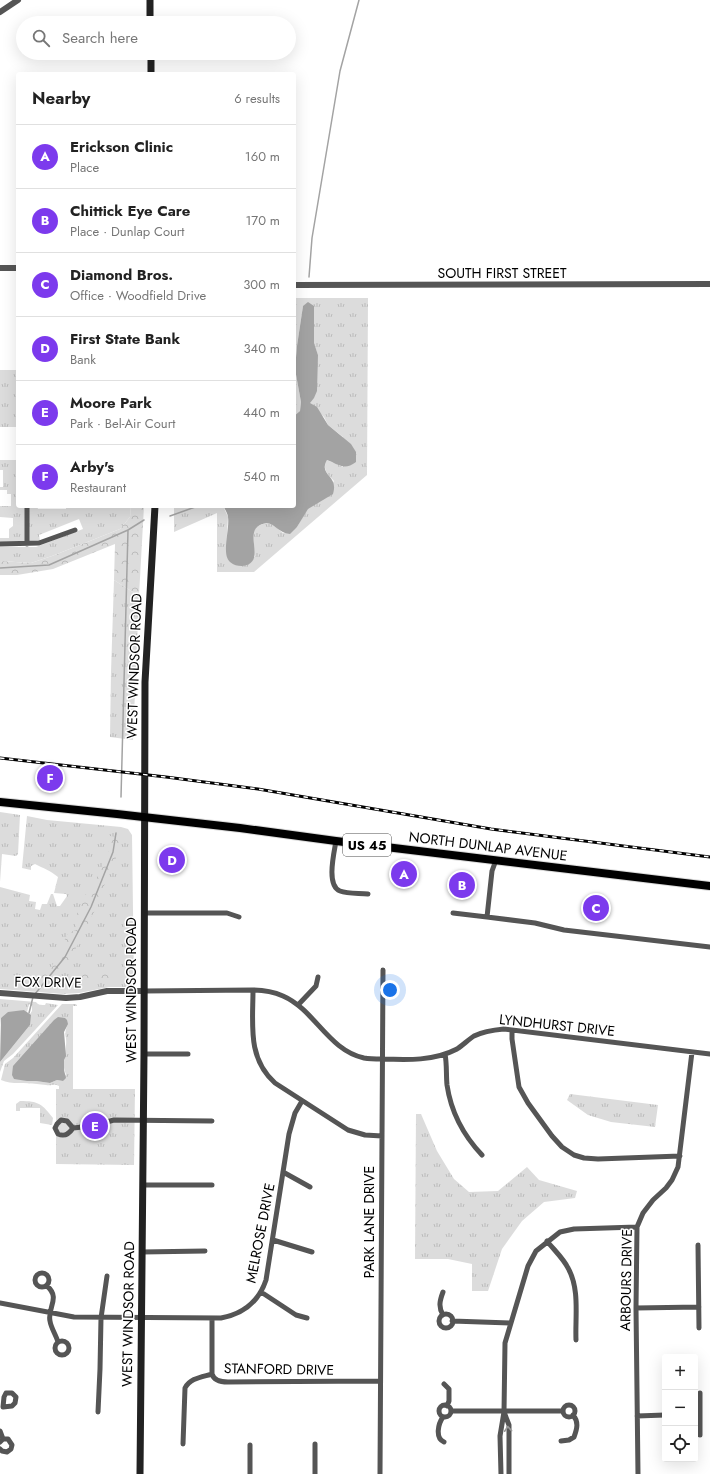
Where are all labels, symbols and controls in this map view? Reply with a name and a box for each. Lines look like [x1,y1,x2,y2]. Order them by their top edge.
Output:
search box [16,16,296,60]
icon: search [30,27,52,49]
text: Search here [62,27,138,49]
text: Nearby [32,86,90,110]
text: 6 results [234,89,280,108]
text: Erickson Clinic [70,136,173,158]
text: A [40,147,50,166]
text: 160 m [245,147,280,166]
text: Place [70,158,99,177]
text: Chittick Eye Care [70,200,190,222]
text: B [41,211,49,230]
text: 170 m [245,211,280,230]
text: Place · Dunlap Court [70,222,184,241]
street label: SOUTH FIRST STREET [438,263,567,283]
text: Diamond Bros. [70,264,173,286]
text: C [40,275,50,294]
text: 300 m [243,275,280,294]
text: Office · Woodfield Drive [70,286,206,305]
text: First State Bank [70,328,180,350]
text: D [40,339,50,358]
text: 340 m [243,339,280,358]
text: Bank [70,350,96,369]
text: Moore Park [70,392,152,414]
text: E [41,403,49,422]
text: 440 m [243,403,280,422]
text: Park · Bel-Air Court [70,414,175,433]
text: Arby's [70,456,114,478]
text: F [41,467,49,486]
text: 540 m [243,467,280,486]
text: Restaurant [70,478,126,497]
street label: WEST WINDSOR ROAD [121,593,147,739]
pin: F [37,763,63,793]
street label: NORTH DUNLAP AVENUE [408,826,568,866]
road number: US 45 [343,834,391,856]
pin: D [159,845,185,875]
pin: A [391,859,417,889]
pin: B [449,870,475,900]
pin: C [583,893,609,923]
street label: WEST WINDSOR ROAD [121,917,141,1063]
street label: FOX DRIVE [14,971,82,993]
your location [380,980,400,1000]
street label: LYNDHURST DRIVE [498,1009,616,1041]
pin: E [82,1111,108,1141]
street label: PARK LANE DRIVE [359,1166,379,1278]
street label: MELROSE DRIVE [240,1181,280,1285]
street label: ARBOURS DRIVE [615,1229,637,1331]
street label: WEST WINDSOR ROAD [117,1241,139,1387]
map controls [662,1354,698,1462]
button: + [662,1354,698,1390]
street label: STANFORD DRIVE [224,1358,334,1380]
button: − [662,1390,698,1426]
one-way arrow [504,1426,513,1432]
button: locate [662,1426,698,1462]

